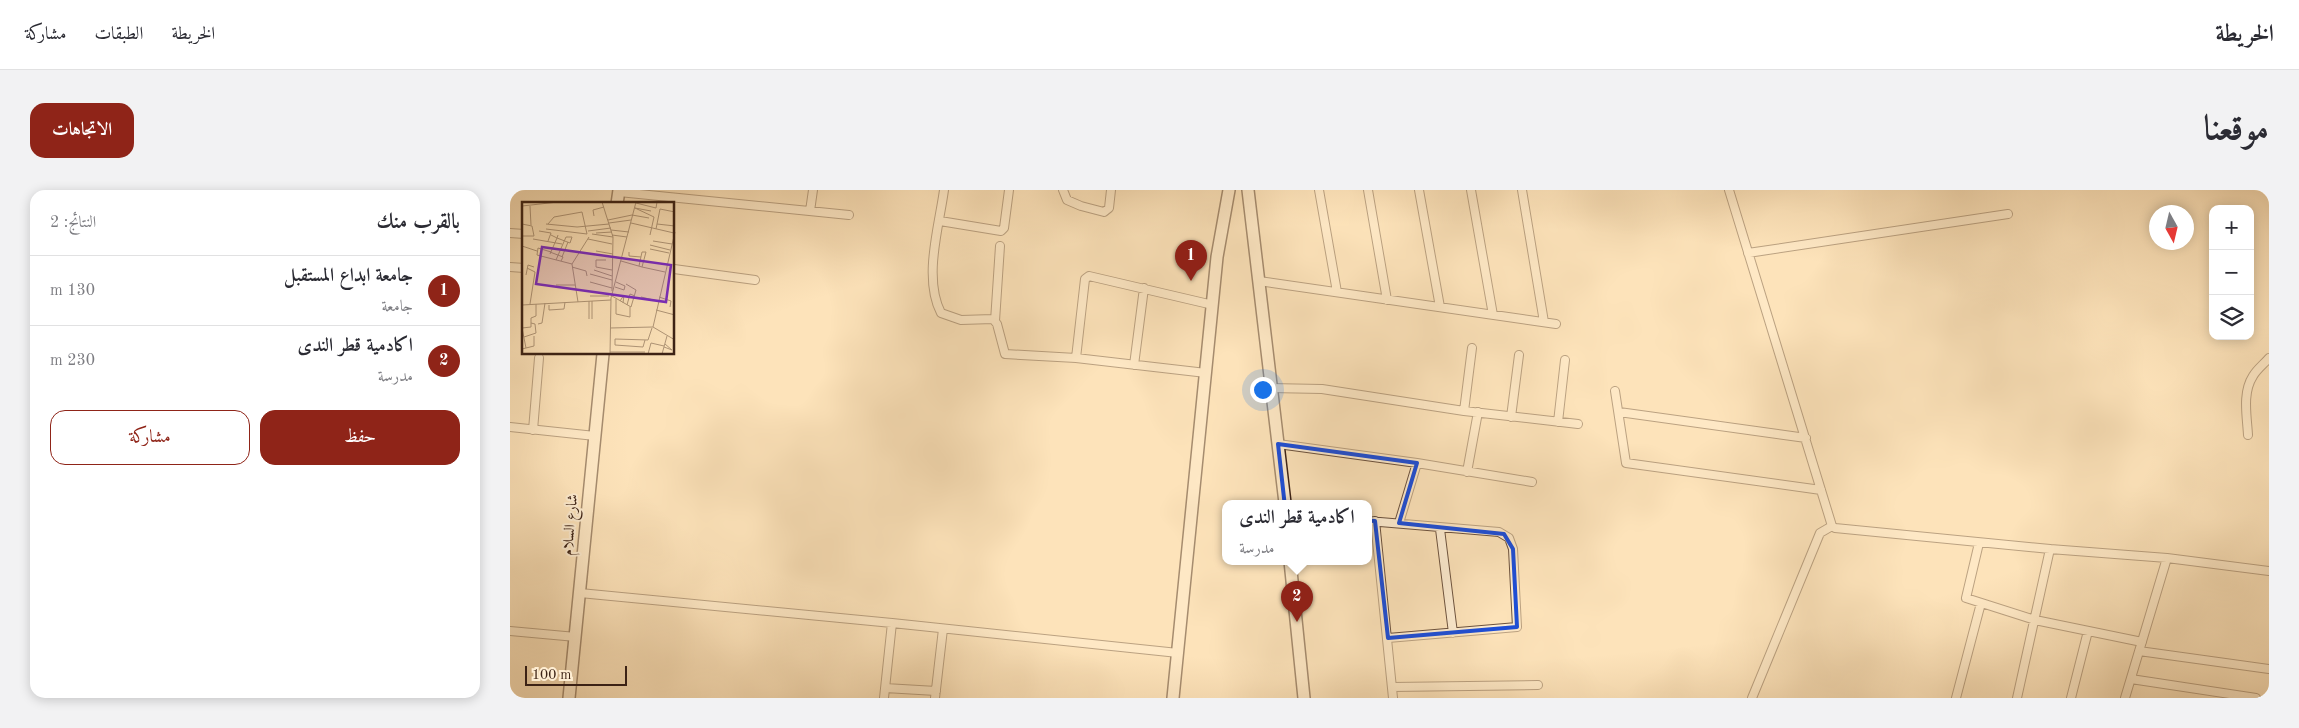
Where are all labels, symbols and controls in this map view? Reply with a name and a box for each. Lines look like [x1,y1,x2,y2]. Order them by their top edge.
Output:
text: الخريطة [2216,23,2274,47]
text: مشاركة [25,25,66,43]
text: الطبقات [94,25,143,43]
text: الخريطة [171,25,215,43]
button: الاتجاهات [30,103,134,158]
text: موقعنا [2204,112,2269,147]
inset map [522,202,675,355]
north arrow [2149,205,2194,250]
map controls [2209,205,2254,340]
button: + [2209,205,2254,250]
text: بالقرب منك [377,212,460,233]
text: النتائج: 2 [50,215,96,231]
pin: 1 [1175,240,1207,281]
button: − [2209,250,2254,295]
text: جامعة ابداع المستقبل [284,267,413,286]
text: 130 m [50,283,95,299]
text: 1 [439,283,449,299]
button: layers [2209,295,2254,340]
text: جامعة [381,299,413,315]
text: اكادمية قطر الندى [298,337,413,356]
text: 230 m [50,353,95,369]
text: 2 [439,353,449,369]
text: مدرسة [378,369,413,385]
your location [1250,377,1276,403]
button: مشاركة [50,410,250,465]
button: حفظ [260,410,460,465]
street label: شارع السلام [561,494,585,557]
popup [1222,500,1372,565]
text: اكادمية قطر الندى [1239,509,1355,528]
text: مدرسة [1239,541,1275,557]
pin: 2 [1281,581,1313,622]
scale bar [525,663,628,686]
text: 100 m [532,668,571,682]

